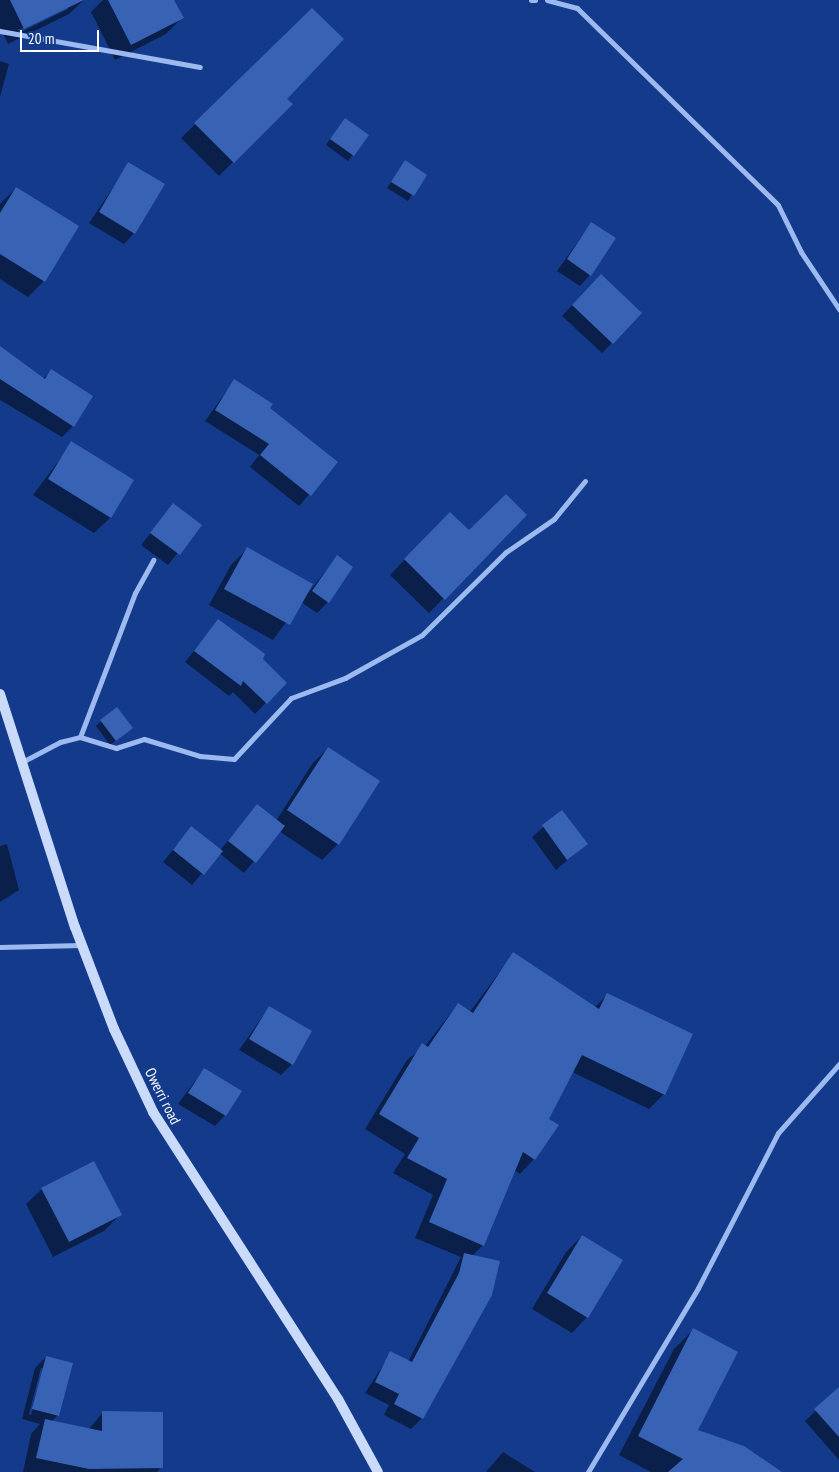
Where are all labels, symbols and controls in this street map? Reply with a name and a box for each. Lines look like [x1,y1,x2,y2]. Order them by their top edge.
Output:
scale bar [22,20,101,52]
text: 20 m [28,29,54,48]
street label: Owerri road [141,1065,185,1127]

